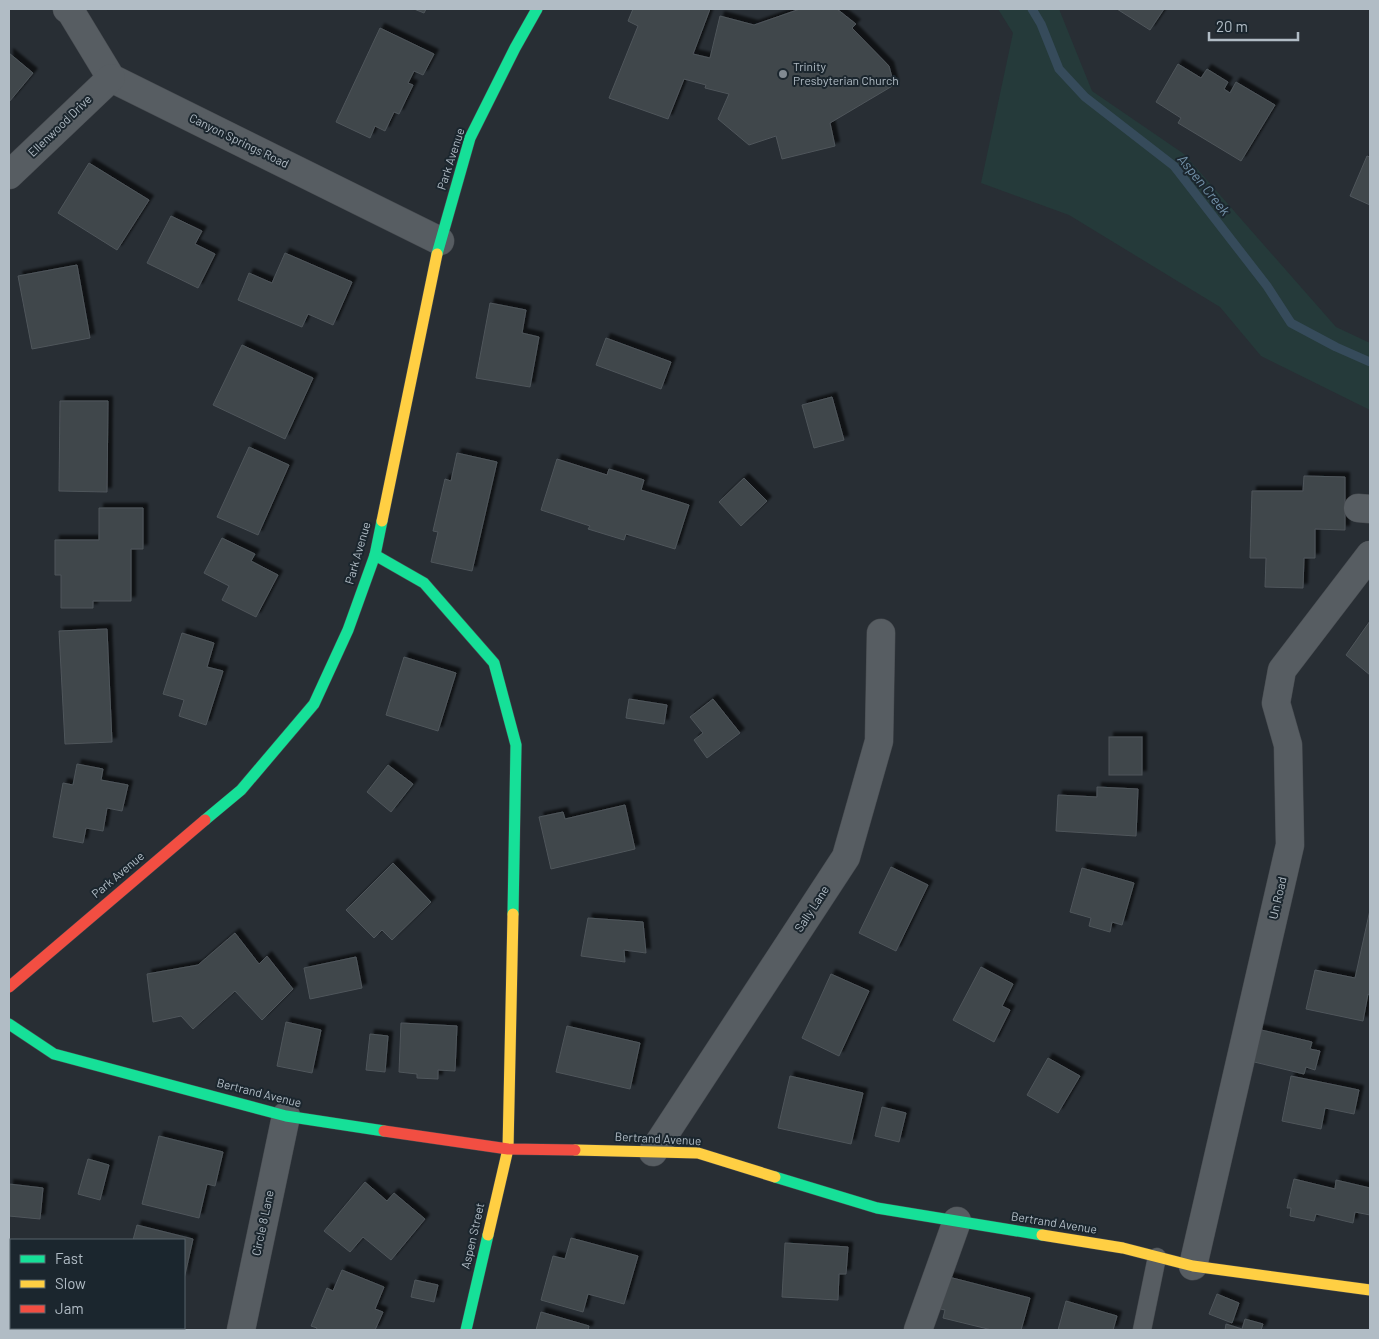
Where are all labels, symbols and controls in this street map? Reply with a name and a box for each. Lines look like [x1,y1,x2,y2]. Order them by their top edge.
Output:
scale bar [1209,10,1298,42]
text: 20 m [1216,17,1248,35]
place label: Trinity Presbyterian Church [793,59,899,87]
marker: Trinity Presbyterian Church [777,68,789,80]
street label: Ellenwood Drive [25,91,94,159]
street label: Canyon Springs Road [187,110,291,170]
street label: Park Avenue [433,126,467,191]
water label: Aspen Creek [1175,151,1234,219]
street label: Park Avenue [341,520,373,585]
street label: Park Avenue [88,848,146,900]
street label: Un Road [1265,875,1289,920]
street label: Sally Lane [791,883,831,934]
street label: Bertrand Avenue [215,1075,303,1109]
street label: Bertrand Avenue [614,1129,702,1147]
street label: Circle 8 Lane [248,1189,276,1257]
street label: Aspen Street [458,1201,486,1270]
street label: Bertrand Avenue [1010,1208,1098,1236]
legend [10,1239,185,1329]
text: Fast [55,1249,83,1267]
text: Slow [55,1274,86,1292]
text: Jam [55,1299,84,1317]

